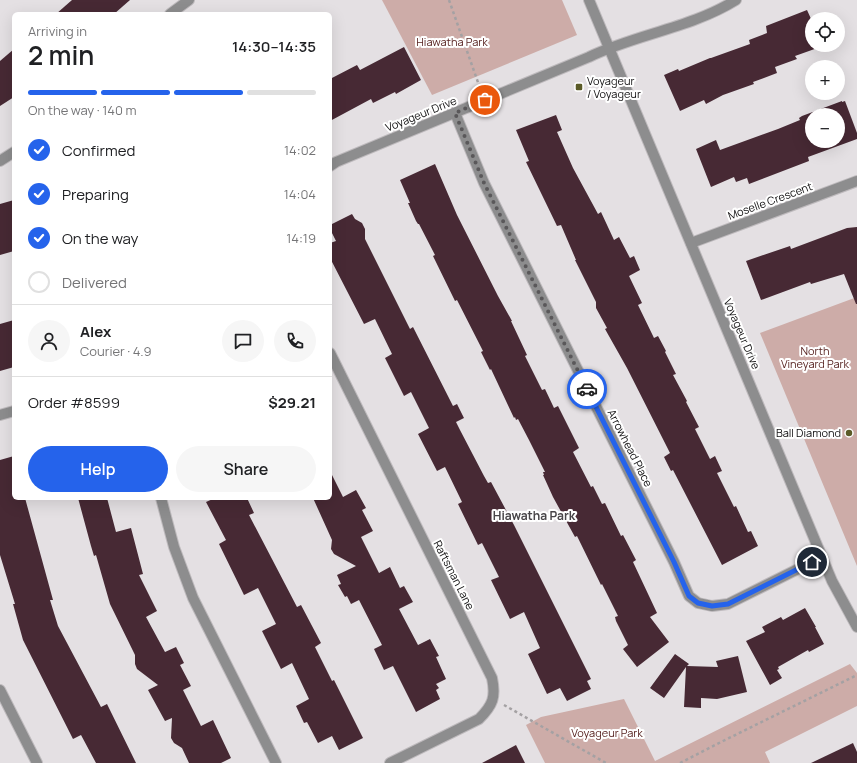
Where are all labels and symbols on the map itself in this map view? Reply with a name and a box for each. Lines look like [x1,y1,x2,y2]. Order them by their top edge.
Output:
park label: Hiawatha Park [416,34,488,49]
place label: Voyageur / Voyageur [587,73,641,101]
marker: Voyageur / Voyageur [574,82,584,92]
pin [468,83,502,117]
street label: Voyageur Drive [383,92,459,135]
street label: Moselle Crescent [726,178,814,223]
street label: Voyageur Drive [721,296,764,372]
park label: North Vineyard Park [781,343,850,371]
courier [567,369,607,409]
street label: Arrowhead Place [604,407,657,489]
place label: Ball Diamond [776,425,841,440]
marker: Ball Diamond [844,428,854,438]
district label: Hiawatha Park [493,507,576,524]
street label: Raftsman Lane [431,538,479,613]
pin [795,545,829,579]
park label: Voyageur Park [571,725,643,740]

